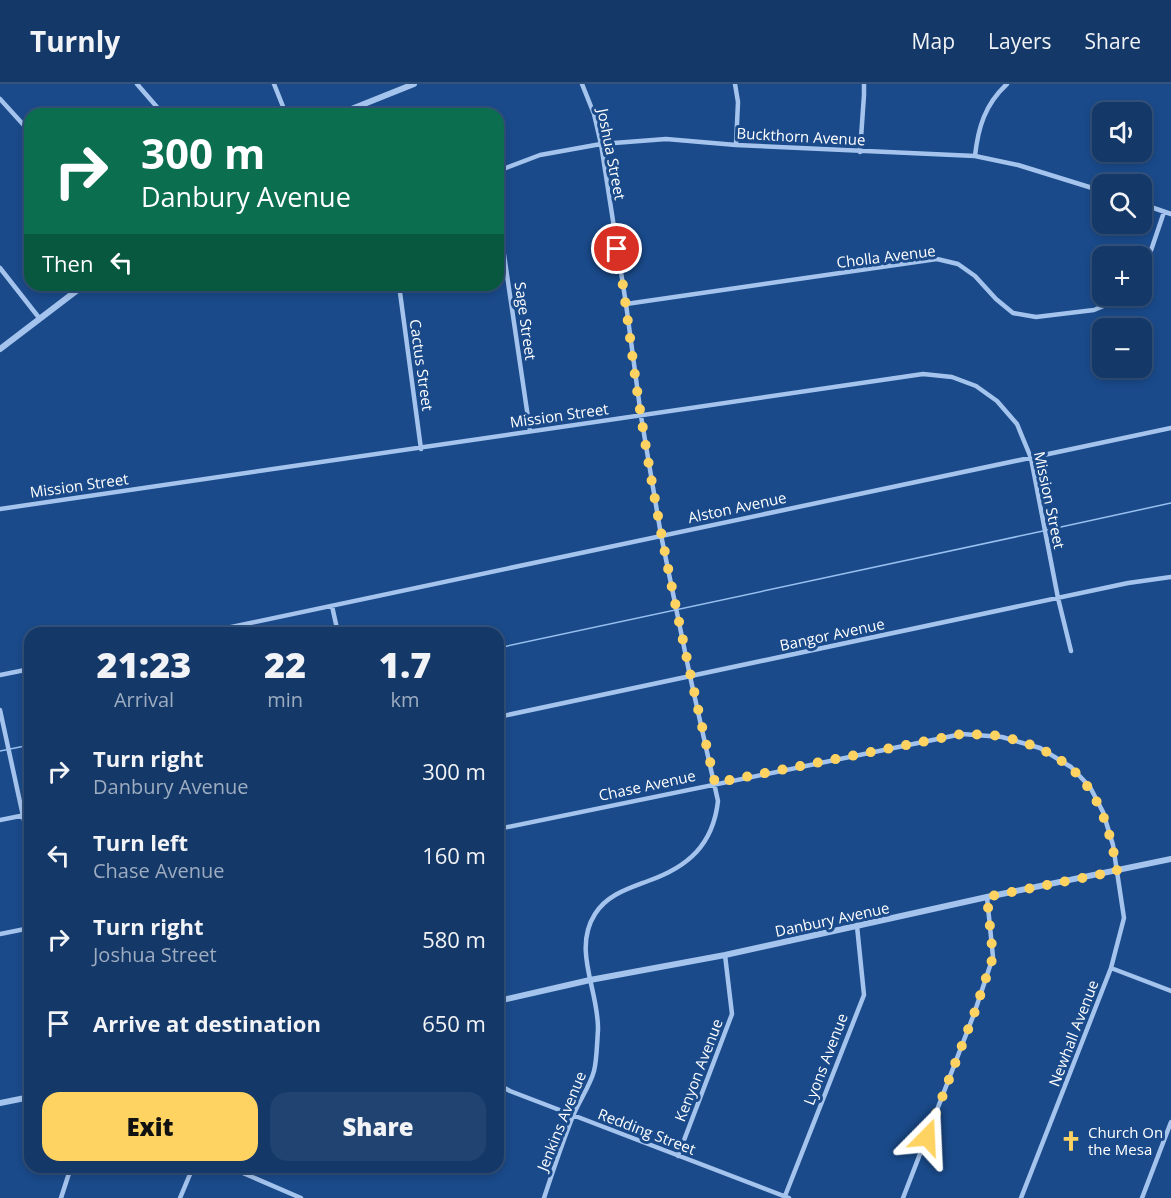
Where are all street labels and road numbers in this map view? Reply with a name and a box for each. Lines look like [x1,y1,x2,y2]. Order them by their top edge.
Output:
street label: Joshua Street [593,105,631,201]
street label: Buckthorn Avenue [736,123,866,149]
street label: Cholla Avenue [835,240,937,272]
street label: Sage Street [511,281,541,361]
street label: Cactus Street [406,318,438,412]
street label: Mission Street [508,398,610,432]
street label: Mission Street [1030,449,1070,551]
street label: Mission Street [28,468,130,502]
street label: Alston Avenue [686,487,788,527]
street label: Bangor Avenue [778,613,886,655]
street label: Chase Avenue [597,765,697,805]
street label: Danbury Avenue [773,897,891,941]
street label: Newhall Avenue [1043,977,1103,1089]
street label: Lyons Avenue [798,1010,852,1108]
street label: Kenyon Avenue [669,1016,727,1124]
street label: Jenkins Avenue [531,1068,590,1176]
street label: Redding Street [595,1103,699,1159]

